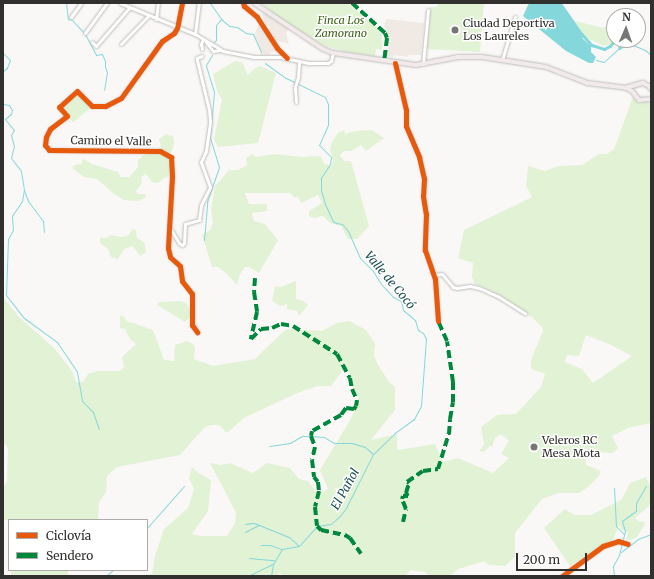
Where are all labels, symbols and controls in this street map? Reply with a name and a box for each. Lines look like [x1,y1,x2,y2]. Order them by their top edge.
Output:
north arrow [606,8,646,48]
text: N [622,10,631,24]
park label: Finca Los Zamorano [315,14,367,40]
place label: Ciudad Deportiva Los Laureles [463,17,555,43]
marker: Ciudad Deportiva Los Laureles [450,25,460,35]
street label: Camino el Valle [70,134,152,148]
water label: Valle de Cocó [362,248,418,312]
place label: Veleros RC Mesa Mota [542,434,600,460]
marker: Veleros RC Mesa Mota [529,442,539,452]
water label: El Pañol [328,466,362,512]
legend [8,519,148,571]
text: Ciclovía [46,528,91,543]
scale bar [518,545,589,571]
text: Sendero [46,548,93,563]
text: 200 m [523,552,560,567]

